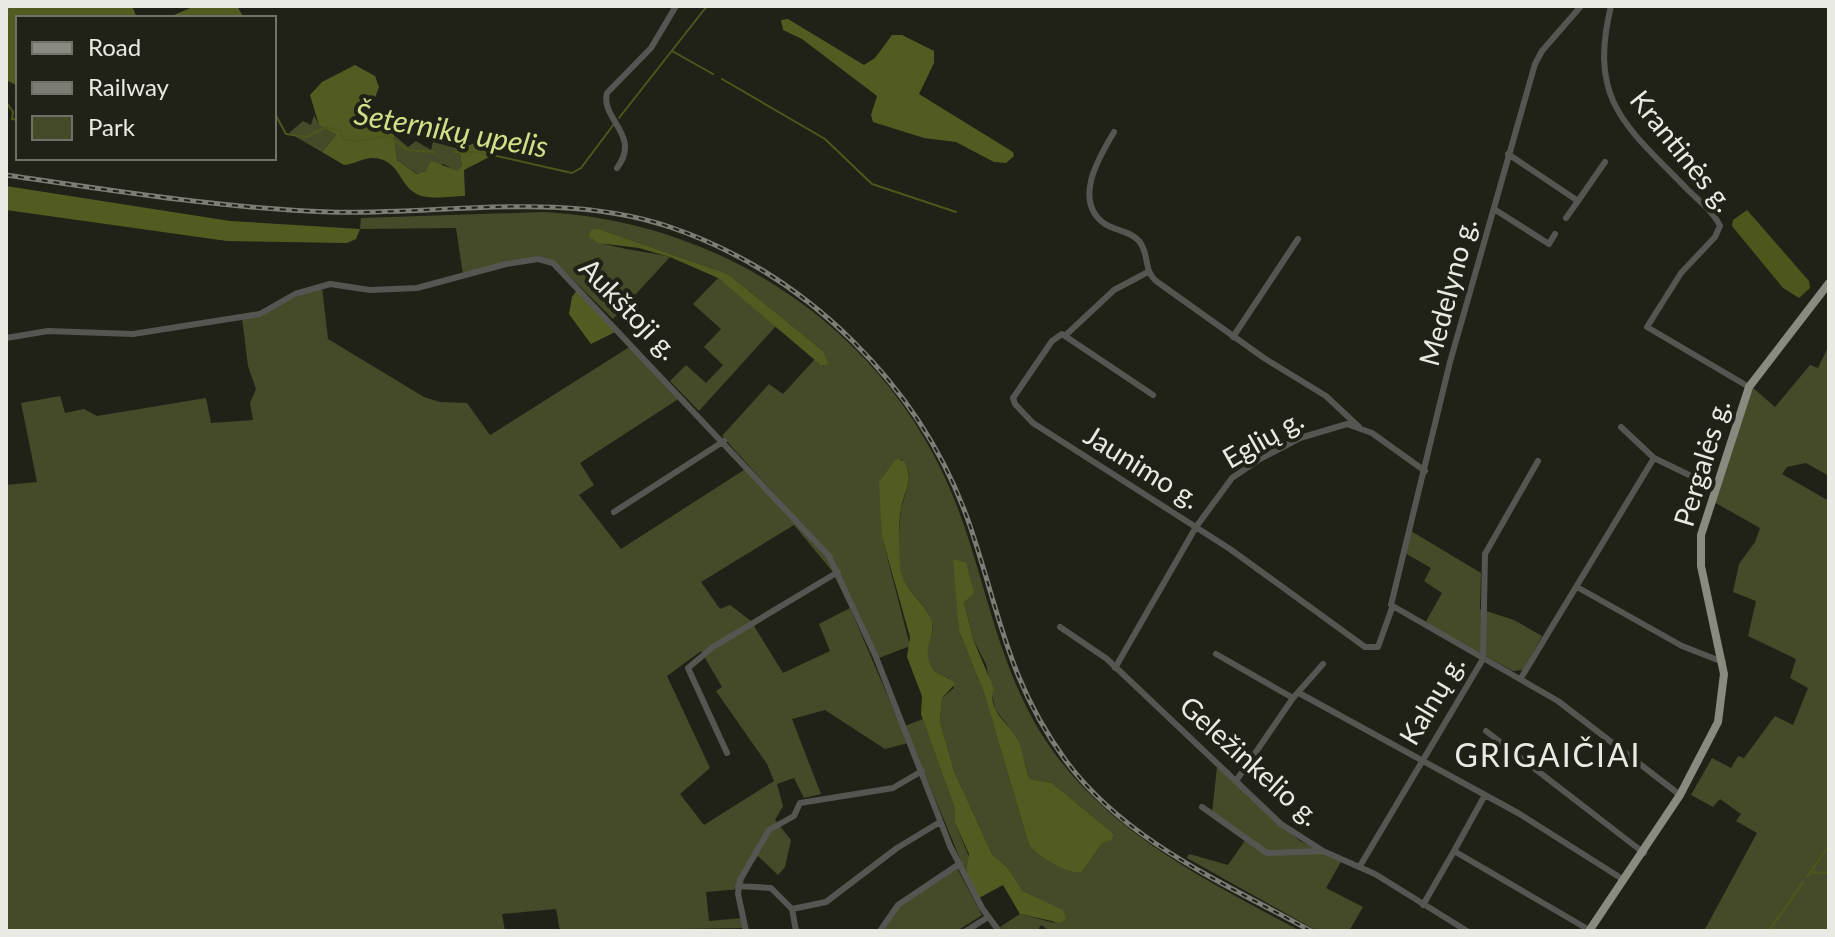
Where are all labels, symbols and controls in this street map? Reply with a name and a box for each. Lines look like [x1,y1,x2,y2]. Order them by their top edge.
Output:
legend [16,16,276,160]
text: Road [88,32,141,61]
text: Railway [88,72,170,101]
street label: Krantinės g. [1624,83,1742,218]
water label: Šeternikų upelis [352,94,551,164]
text: Park [88,112,136,141]
street label: Medelyno g. [1411,214,1483,369]
street label: Aukštoji g. [573,250,686,366]
street label: Pergalės g. [1666,395,1736,530]
street label: Eglių g. [1216,402,1309,475]
street label: Jaunimo g. [1078,417,1207,515]
street label: Kalnų g. [1391,648,1471,750]
street label: Geležinkelio g. [1173,688,1328,832]
district label: GRIGAIČIAI [1454,735,1642,774]

